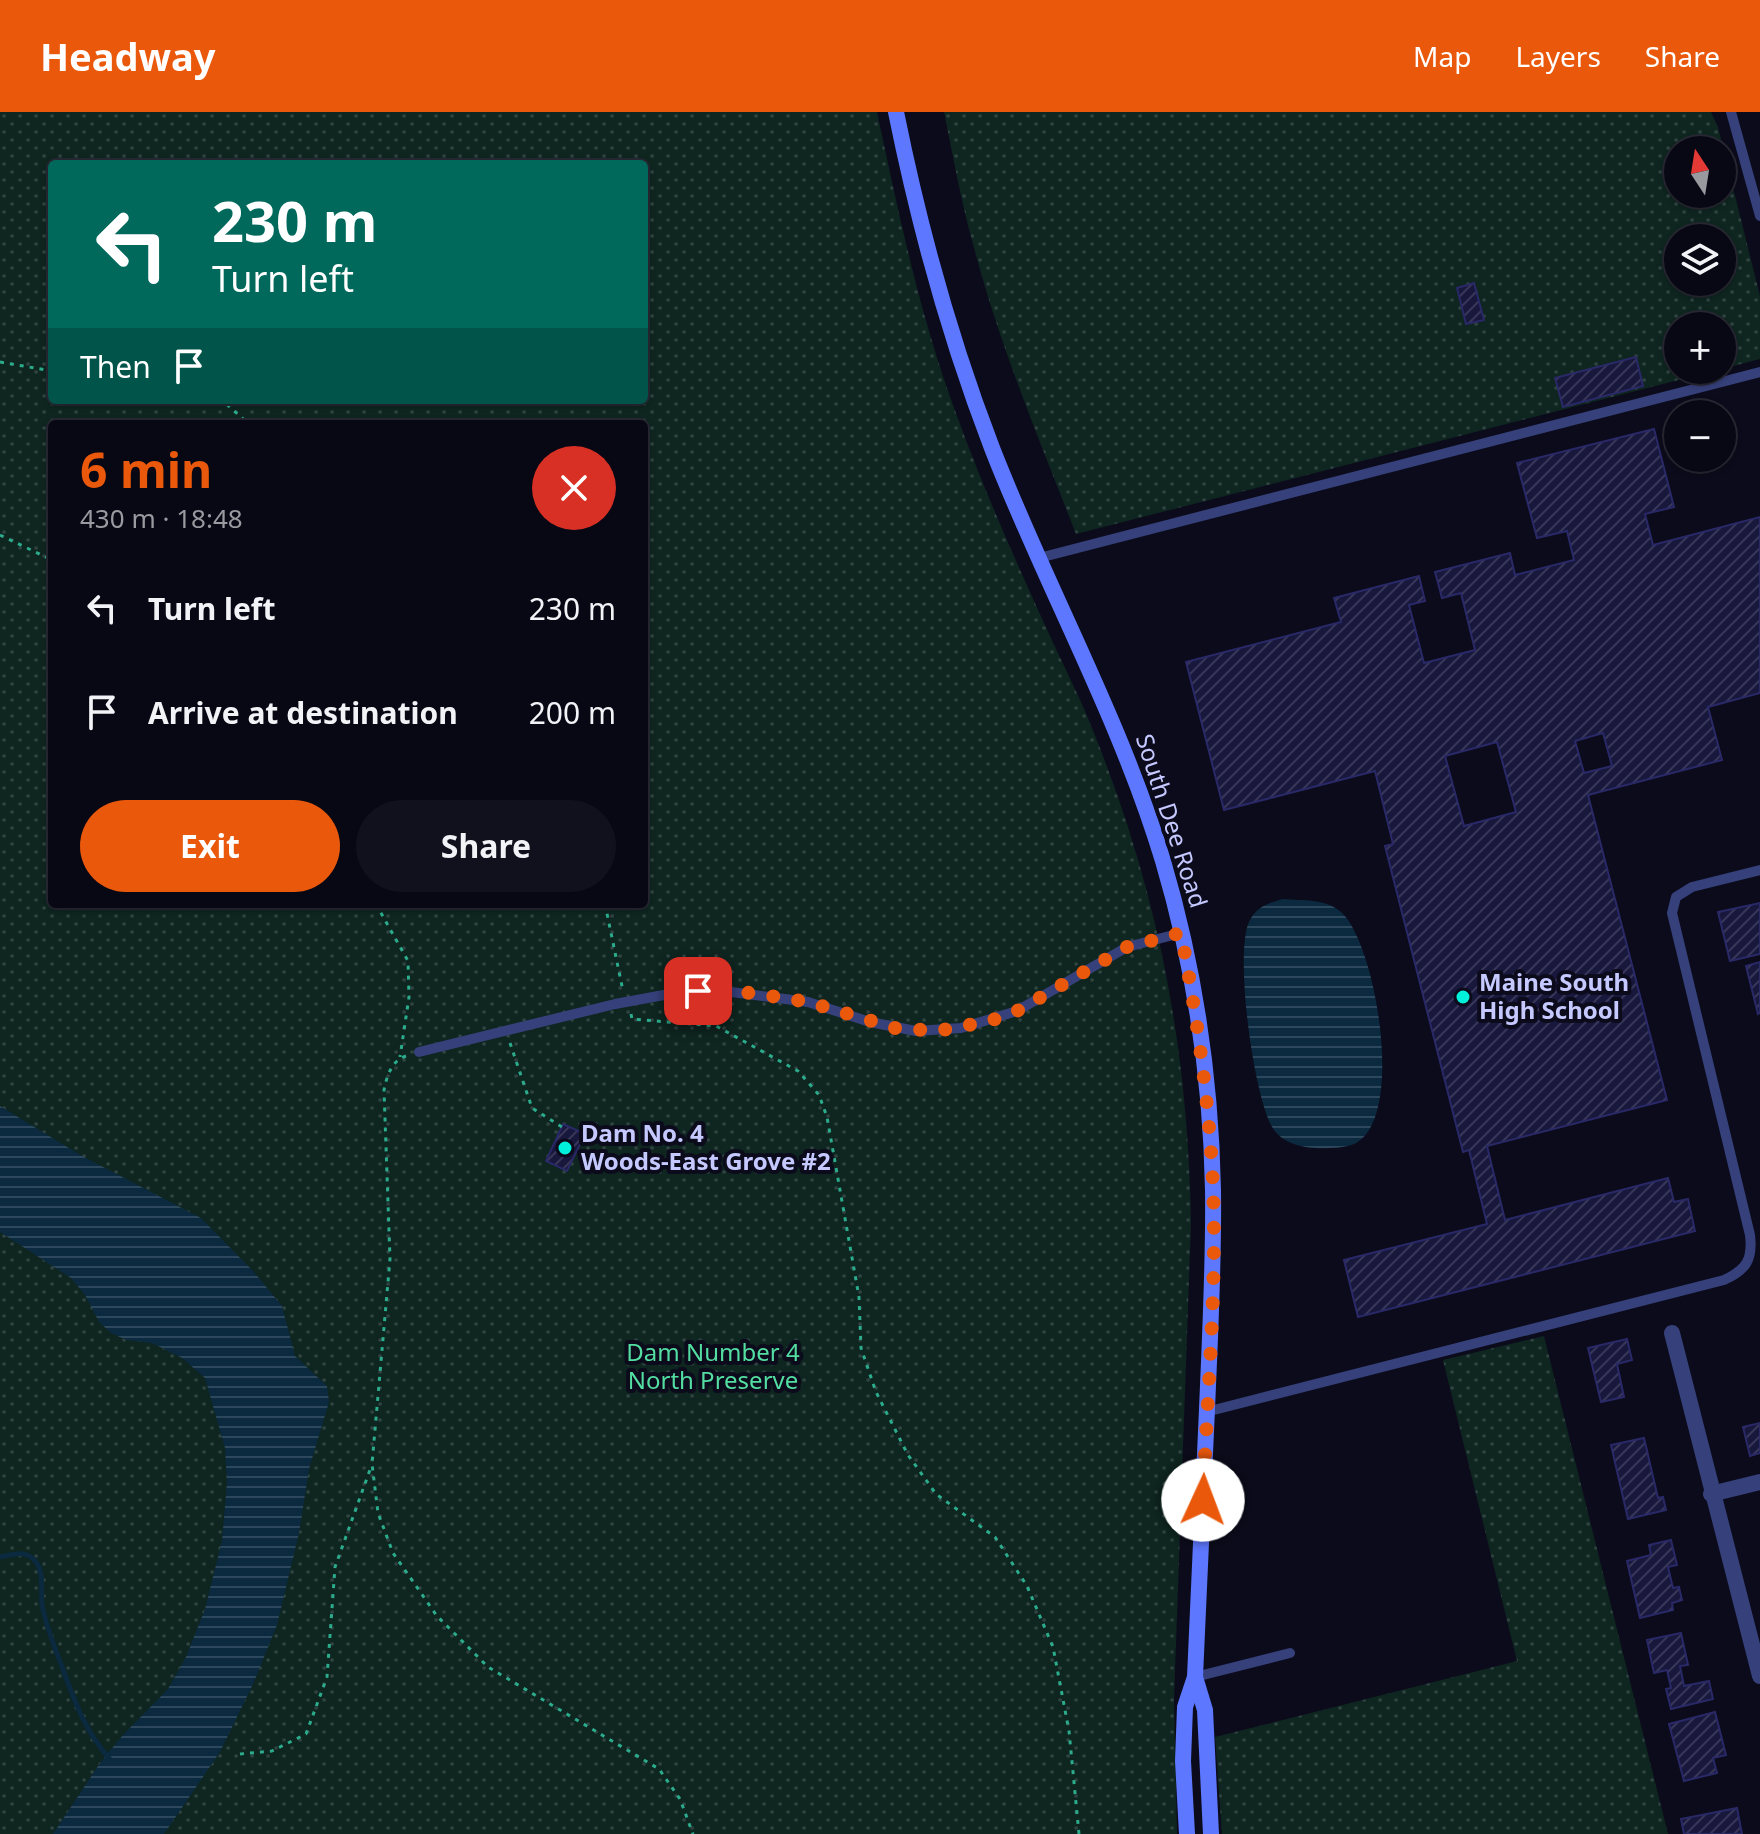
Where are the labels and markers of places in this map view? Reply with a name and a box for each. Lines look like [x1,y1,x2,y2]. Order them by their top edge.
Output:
pin [664,957,732,1025]
place label: Maine South High School [1479,965,1629,1026]
marker: Maine South High School [1454,988,1472,1006]
place label: Dam No. 4 Woods-East Grove #2 [581,1116,831,1177]
marker: Dam No. 4 Woods-East Grove #2 [556,1139,574,1157]

